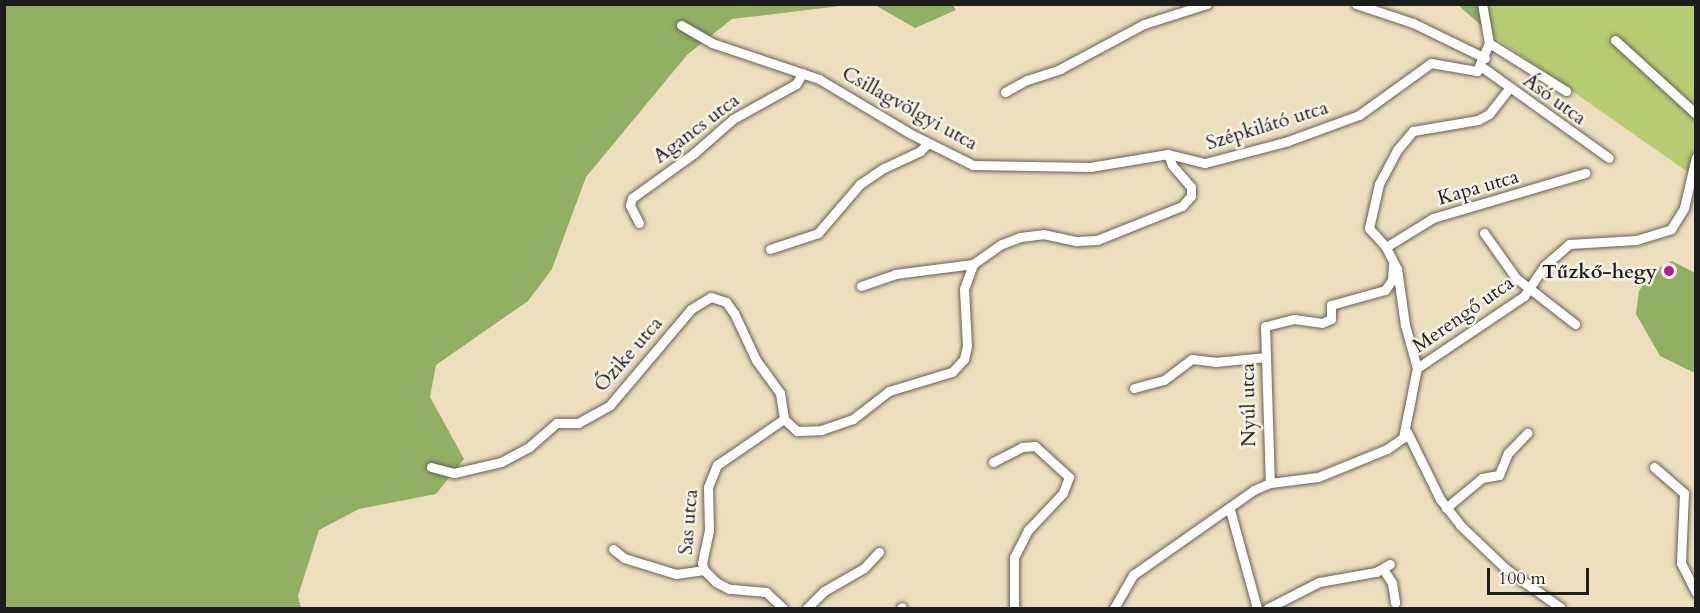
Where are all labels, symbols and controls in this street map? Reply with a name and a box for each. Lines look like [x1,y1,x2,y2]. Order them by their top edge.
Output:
street label: Csillagvölgyi utca [838,61,982,155]
street label: Ásó utca [1519,68,1591,130]
street label: Agancs utca [648,88,744,168]
street label: Szépkilátó utca [1203,95,1331,155]
street label: Kapa utca [1435,164,1521,210]
place label: Tűzkő-hegy [1542,259,1657,283]
marker: Tűzkő-hegy [1662,264,1676,278]
street label: Merengő utca [1408,270,1518,358]
street label: Őzike utca [589,311,667,397]
street label: Nyúl utca [1235,363,1261,447]
street label: Sas utca [673,488,703,556]
scale bar [1490,556,1592,594]
text: 100 m [1498,566,1546,591]

